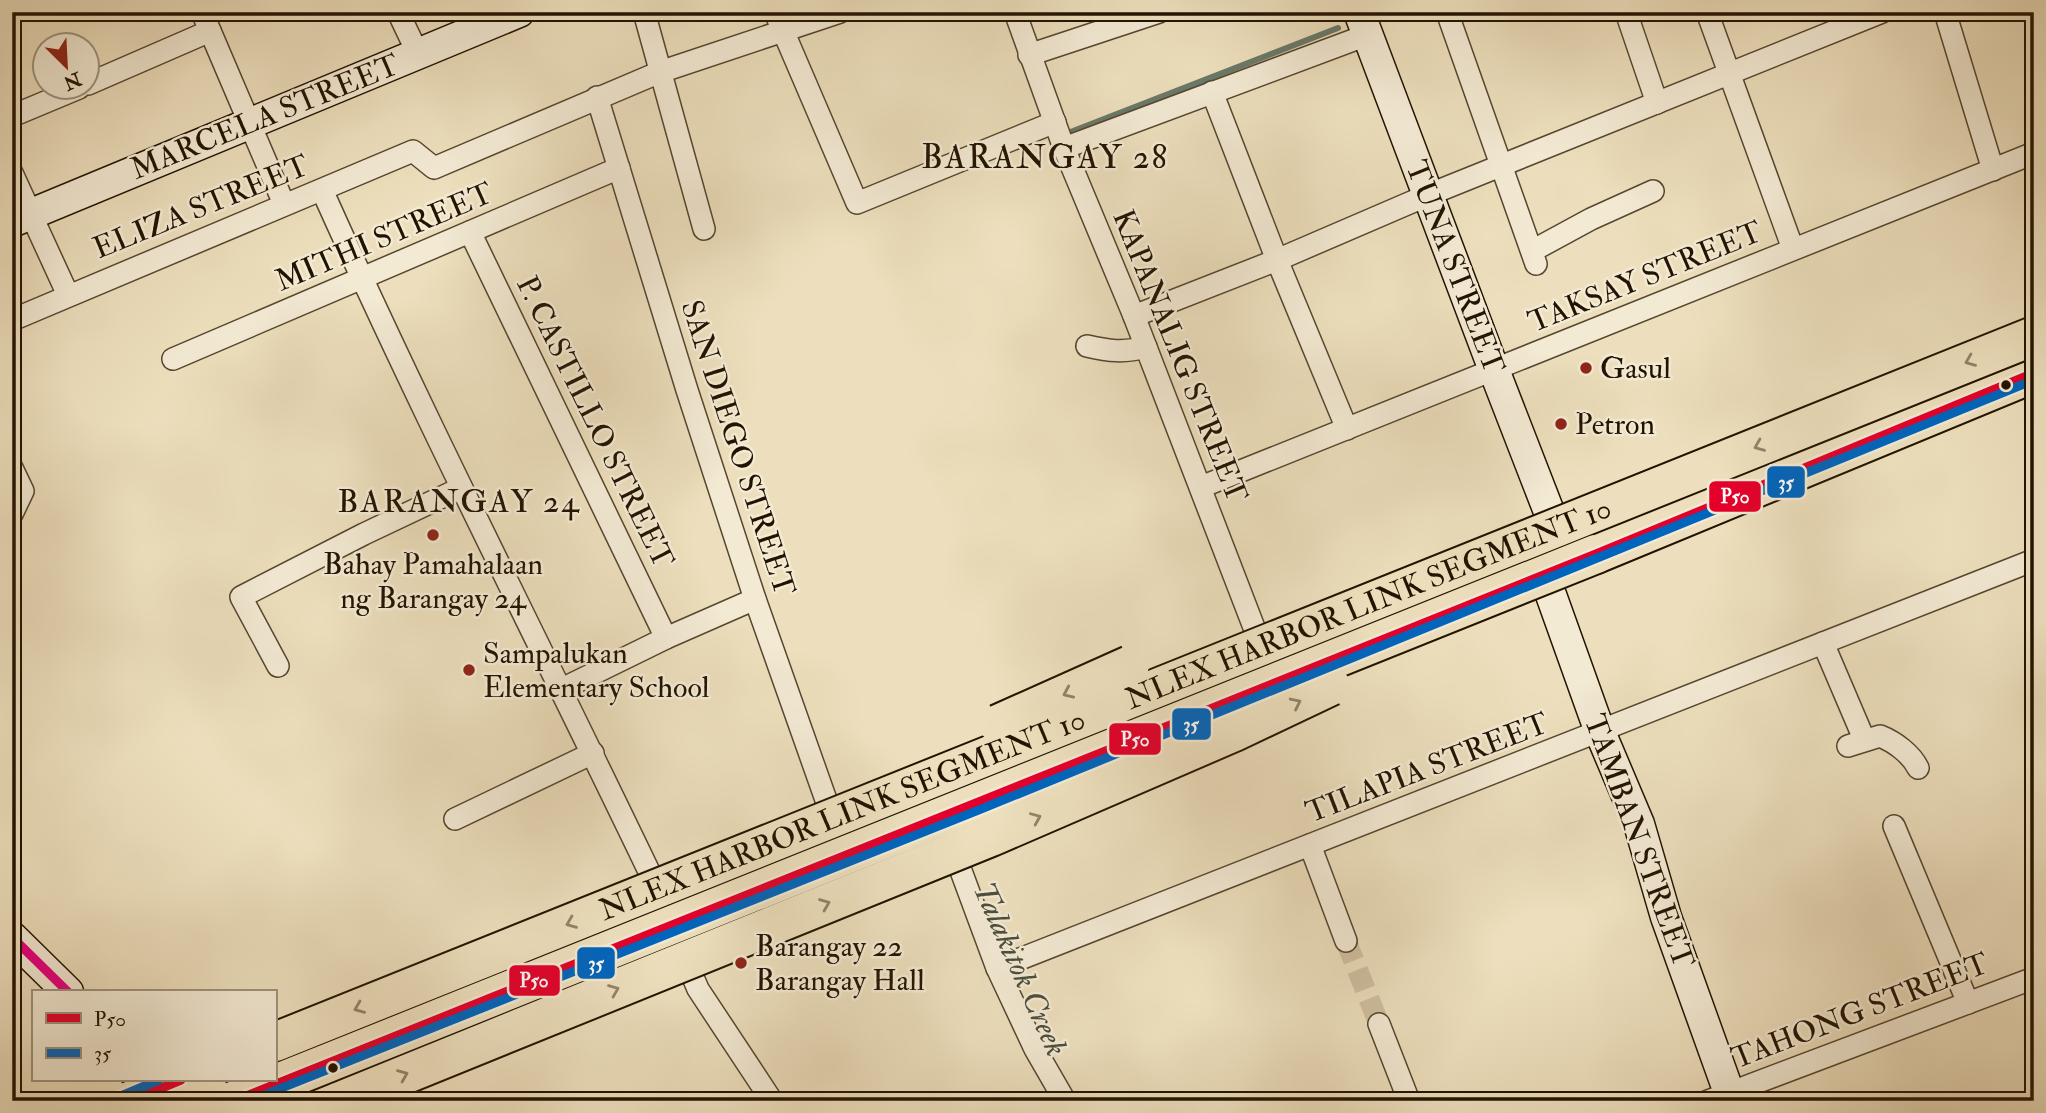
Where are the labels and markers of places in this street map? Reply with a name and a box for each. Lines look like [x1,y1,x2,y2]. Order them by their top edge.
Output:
place label: Gasul [1600,350,1671,387]
marker: Gasul [1578,360,1594,376]
unlabelled marker [1999,378,2013,392]
place label: Petron [1575,406,1655,443]
marker: Petron [1553,416,1569,432]
marker: Bahay Pamahalaan ng Barangay 24 [425,527,441,543]
place label: Bahay Pamahalaan ng Barangay 24 [323,546,543,617]
place label: Sampalukan Elementary School [483,635,710,706]
marker: Sampalukan Elementary School [461,662,477,678]
place label: Barangay 22 Barangay Hall [755,928,925,999]
marker: Barangay 22 Barangay Hall [733,955,749,971]
unlabelled marker [326,1061,340,1075]

